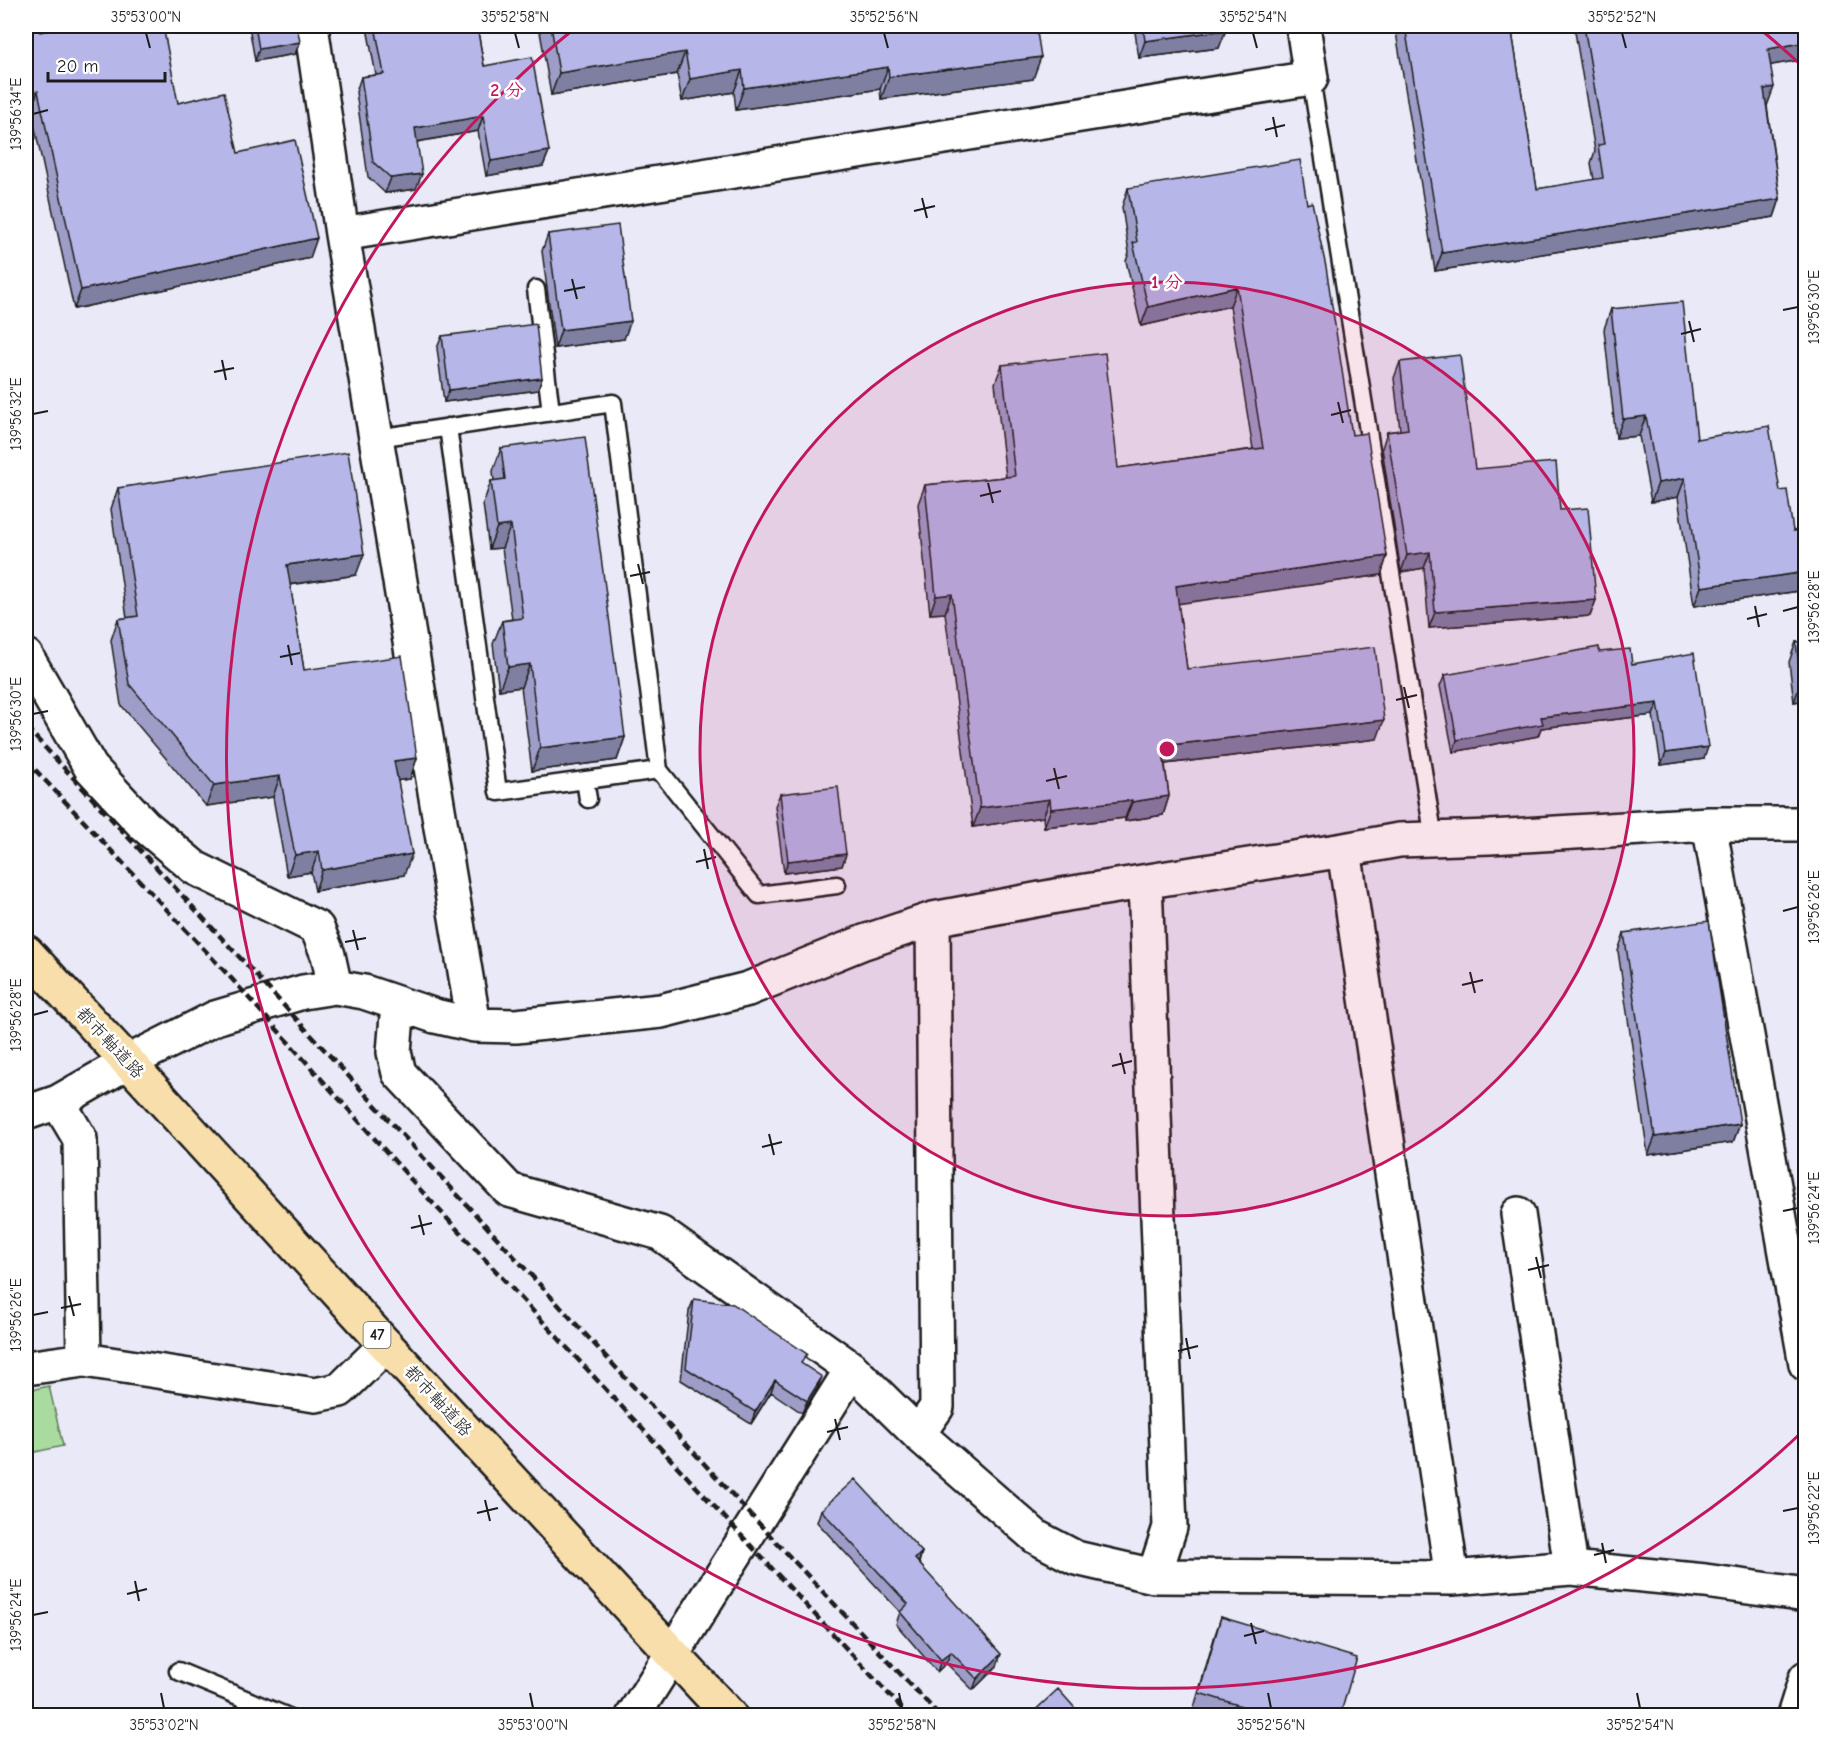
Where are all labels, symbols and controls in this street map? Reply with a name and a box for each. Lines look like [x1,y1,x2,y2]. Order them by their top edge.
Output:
text: 35°53'00"N [111,8,181,26]
text: 35°52'58"N [481,8,549,26]
text: 35°52'56"N [850,8,918,26]
text: 35°52'54"N [1219,8,1287,26]
text: 35°52'52"N [1588,8,1656,26]
scale bar [48,45,165,83]
text: 20 m [57,56,98,77]
text: 139°56'34"E [7,78,25,150]
text: 2 分 [490,80,524,101]
text: 139°56'30"E [1805,270,1823,344]
text: 1 分 [1151,272,1183,293]
text: 139°56'32"E [7,377,25,451]
text: 139°56'28"E [1805,570,1823,644]
text: 139°56'30"E [7,677,25,751]
centre of rings [1157,739,1177,759]
text: 139°56'26"E [1805,870,1823,944]
text: 139°56'28"E [7,978,25,1052]
street label: 都市軸道路 [72,1003,148,1083]
text: 139°56'24"E [1805,1172,1823,1244]
text: 139°56'26"E [7,1278,25,1352]
road number: 47 [364,1322,391,1348]
street label: 都市軸道路 [400,1361,476,1441]
text: 139°56'22"E [1805,1471,1823,1545]
text: 139°56'24"E [7,1579,25,1651]
text: 35°53'02"N [129,1716,199,1734]
text: 35°53'00"N [498,1716,568,1734]
text: 35°52'58"N [868,1716,936,1734]
text: 35°52'56"N [1237,1716,1305,1734]
text: 35°52'54"N [1606,1716,1674,1734]

